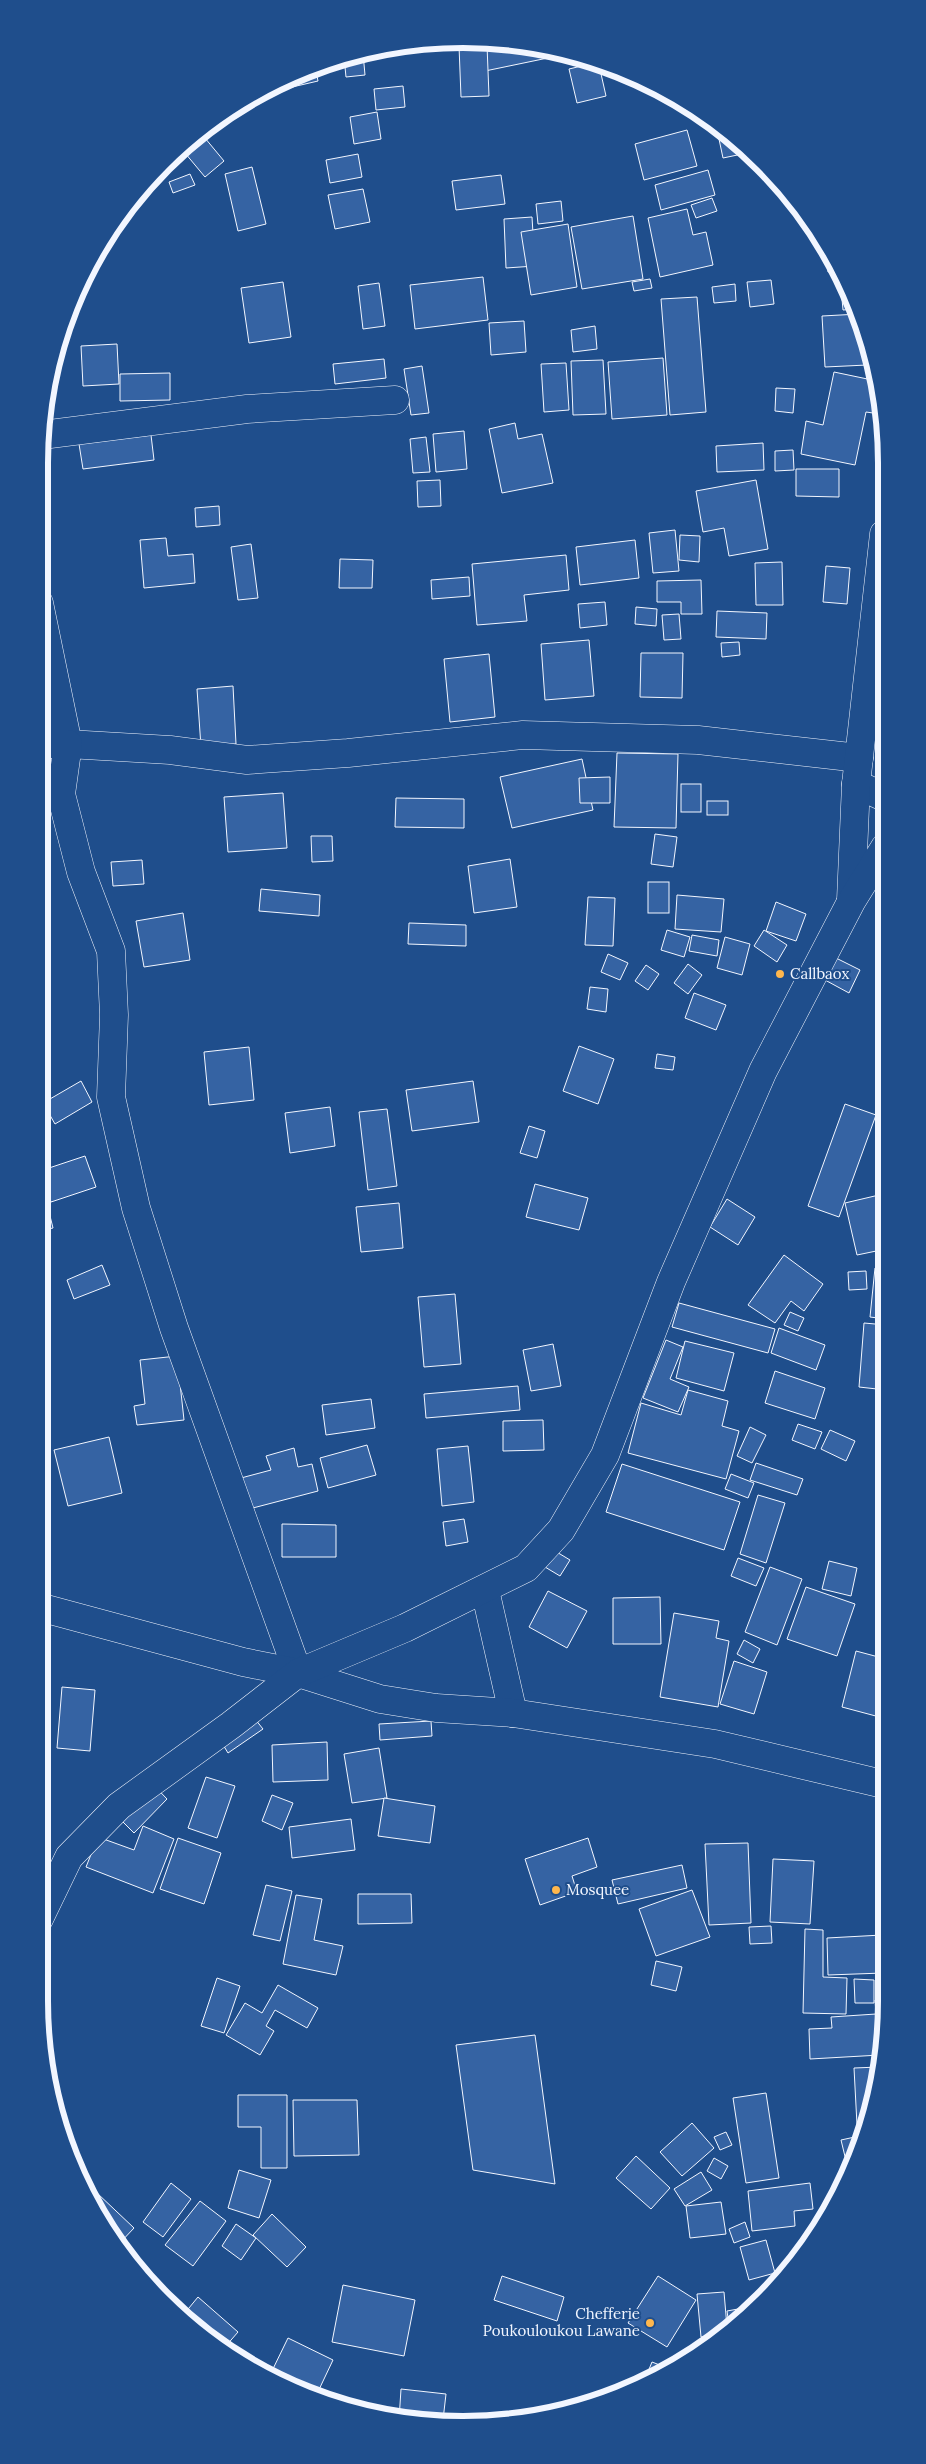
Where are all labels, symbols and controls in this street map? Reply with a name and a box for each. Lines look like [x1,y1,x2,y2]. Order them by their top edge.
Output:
place label: Callbaox [790,964,850,983]
marker: Callbaox [774,968,786,980]
place label: Mosquee [566,1880,629,1899]
marker: Mosquee [550,1884,562,1896]
place label: Chefferie Poukouloukou Lawane [483,2304,640,2340]
marker: Chefferie Poukouloukou Lawane [644,2317,656,2329]

